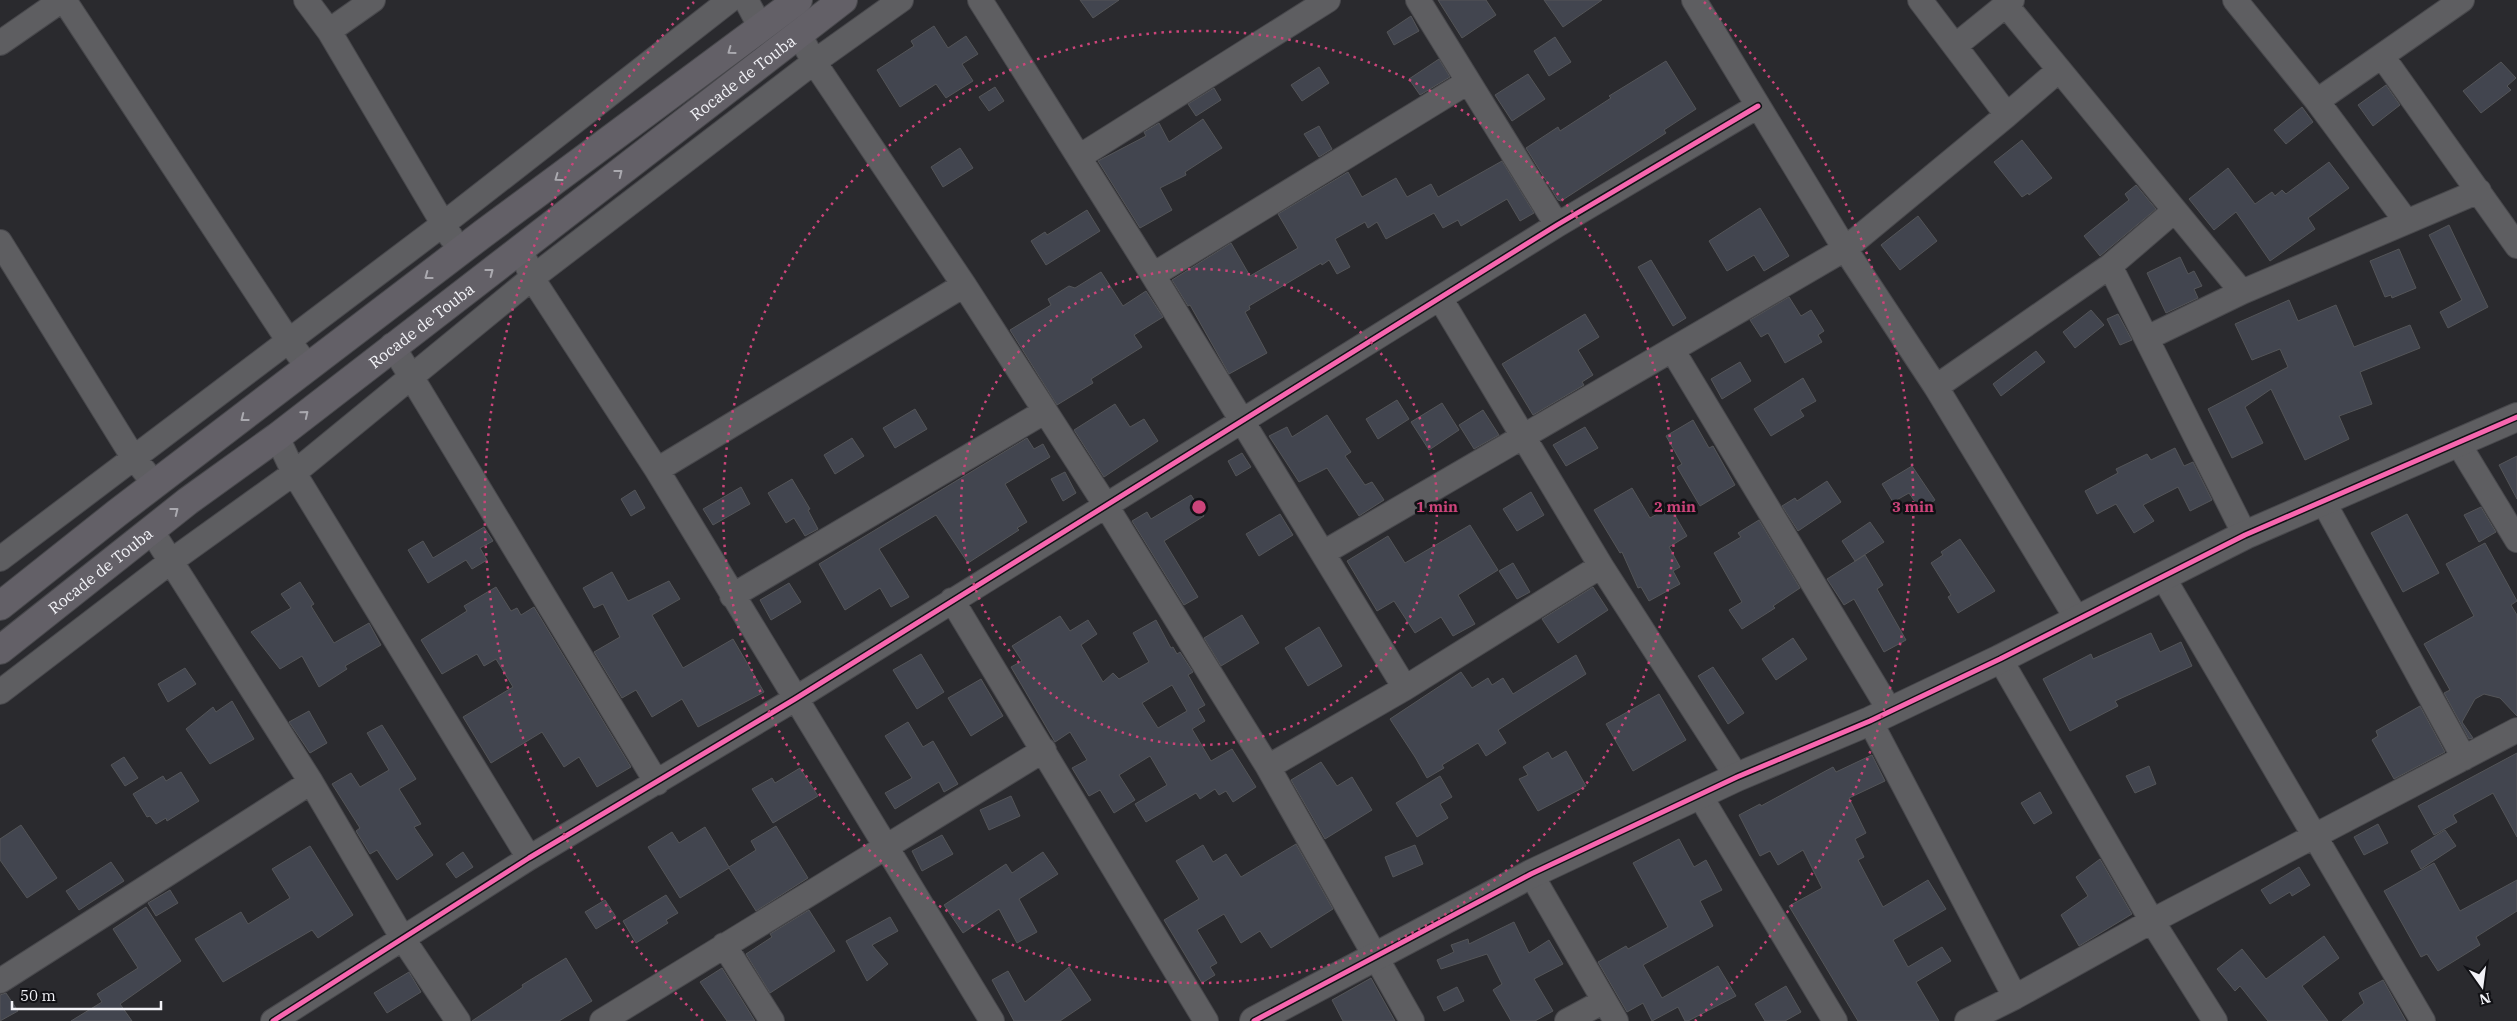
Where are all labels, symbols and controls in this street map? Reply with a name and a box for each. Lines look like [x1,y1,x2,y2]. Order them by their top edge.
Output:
street label: Rocade de Touba [686,30,800,124]
one-way arrow [728,45,737,53]
one-way arrow [613,171,622,179]
one-way arrow [554,172,564,181]
one-way arrow [425,270,434,278]
one-way arrow [484,270,493,278]
street label: Rocade de Touba [365,278,478,372]
one-way arrow [300,410,309,419]
one-way arrow [241,412,250,420]
text: 1 min [1416,497,1458,516]
text: 2 min [1654,497,1696,516]
text: 3 min [1892,497,1934,516]
centre of rings [1190,498,1208,516]
one-way arrow [169,508,178,516]
street label: Rocade de Touba [44,523,157,618]
north arrow [2457,961,2507,1011]
scale bar [12,978,161,1010]
text: 50 m [20,986,56,1005]
text: N [2478,989,2493,1009]

